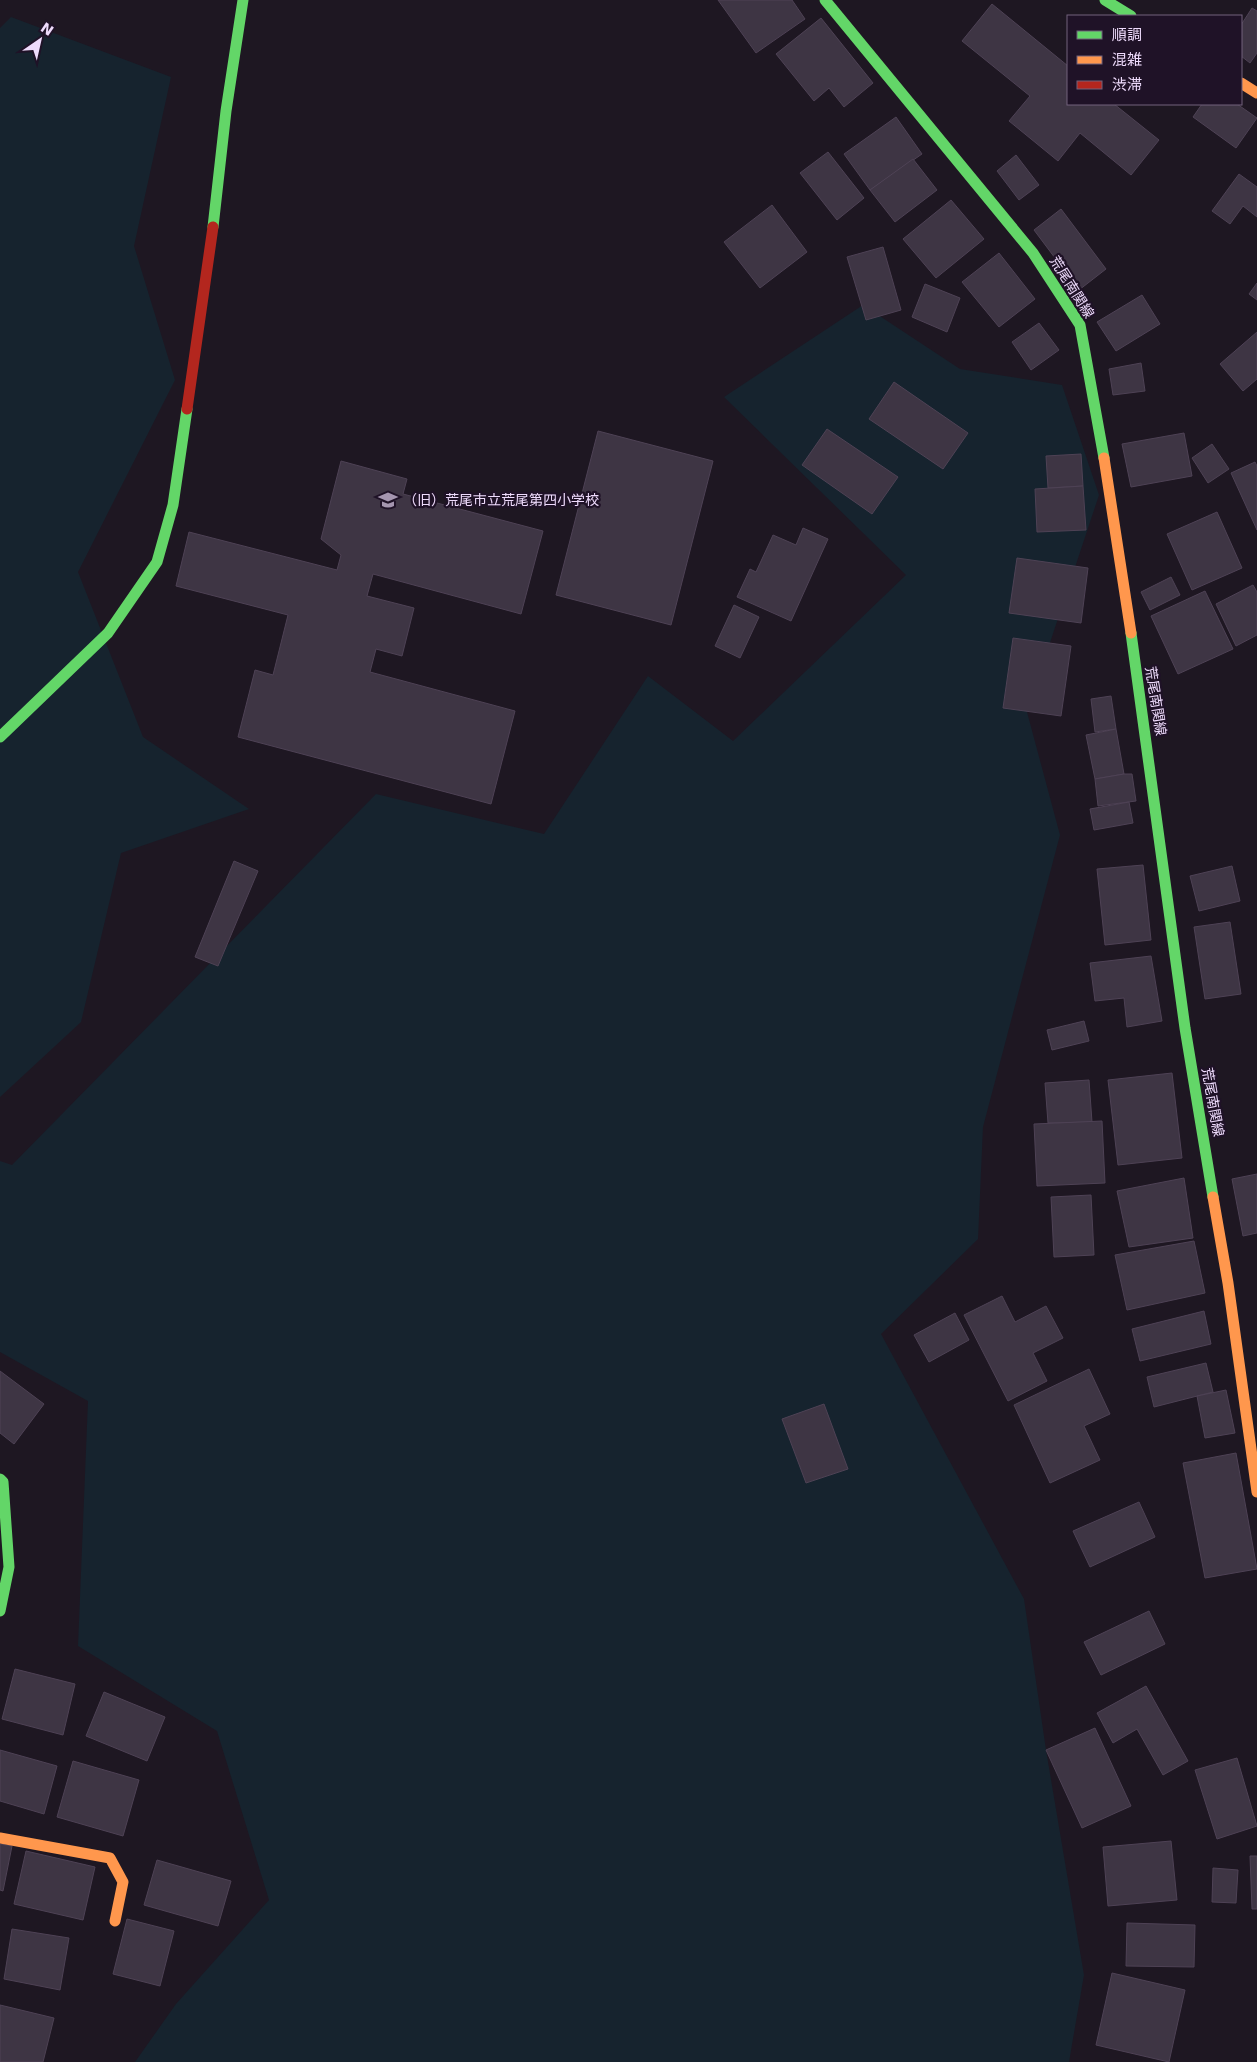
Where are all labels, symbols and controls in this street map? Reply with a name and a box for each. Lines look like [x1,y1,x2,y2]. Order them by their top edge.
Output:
north arrow [15,15,65,65]
legend [1067,15,1242,105]
text: N [38,19,57,39]
text: 順調 [1112,26,1142,44]
text: 混雑 [1112,51,1142,69]
text: 渋滞 [1112,76,1142,94]
street label: 荒尾南関線 [1047,253,1097,321]
school or university icon: （旧）荒尾市立荒尾第四小学校 [377,489,399,511]
place label: （旧）荒尾市立荒尾第四小学校 [403,492,599,508]
street label: 荒尾南関線 [1143,665,1169,737]
street label: 荒尾南関線 [1199,1066,1227,1138]

